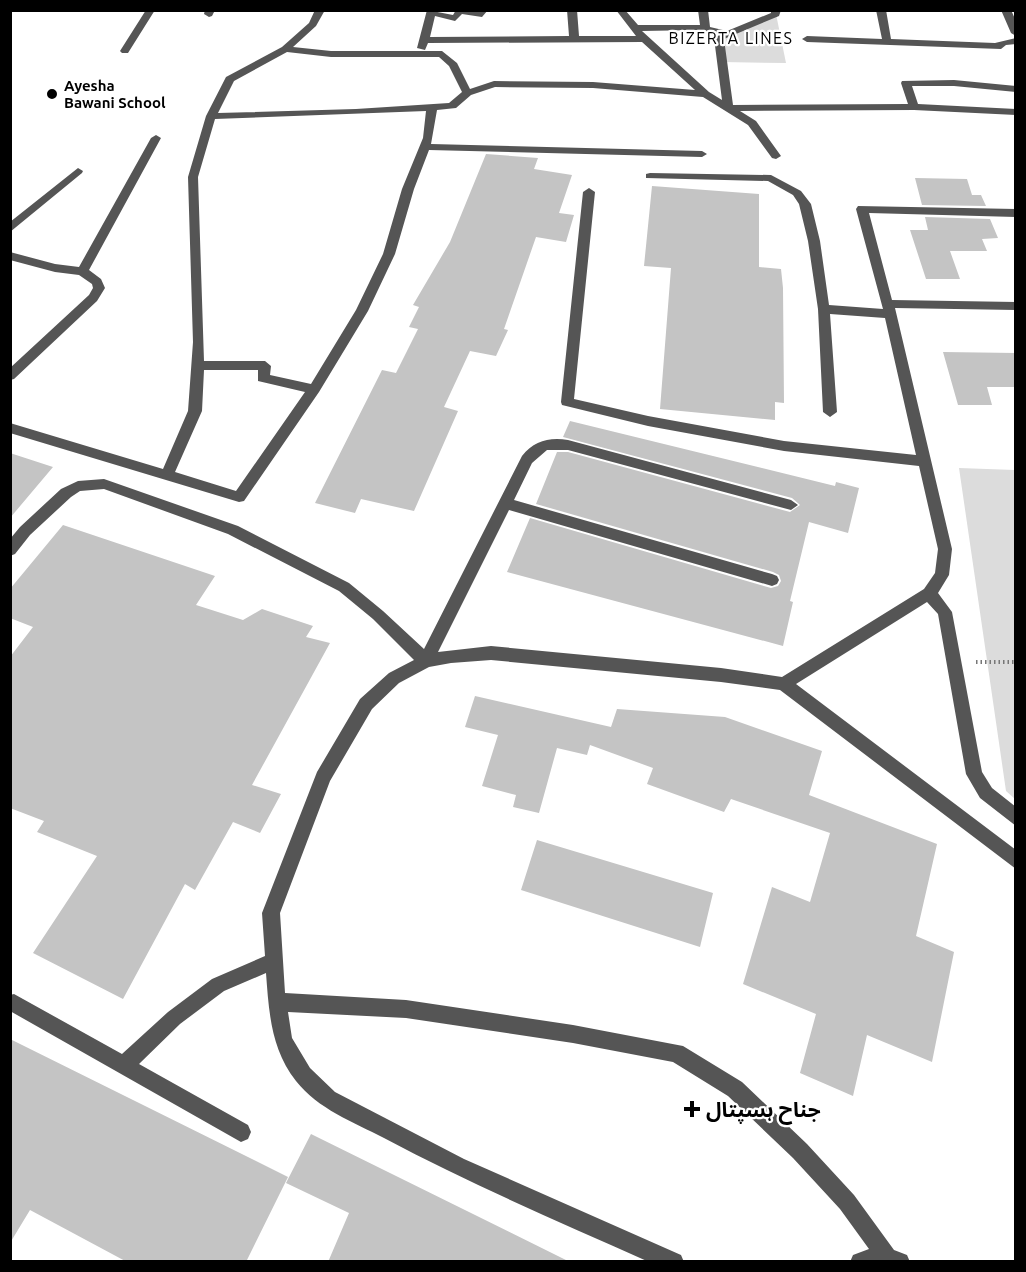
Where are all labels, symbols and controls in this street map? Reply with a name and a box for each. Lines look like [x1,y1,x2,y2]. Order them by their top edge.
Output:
district label: BIZERTA LINES [669,29,793,47]
place label: Ayesha Bawani School [64,77,166,111]
marker: Ayesha Bawani School [45,87,59,101]
place label: جناح ہسپتال [706,1097,821,1125]
marker: جناح ہسپتال [683,1100,701,1118]

